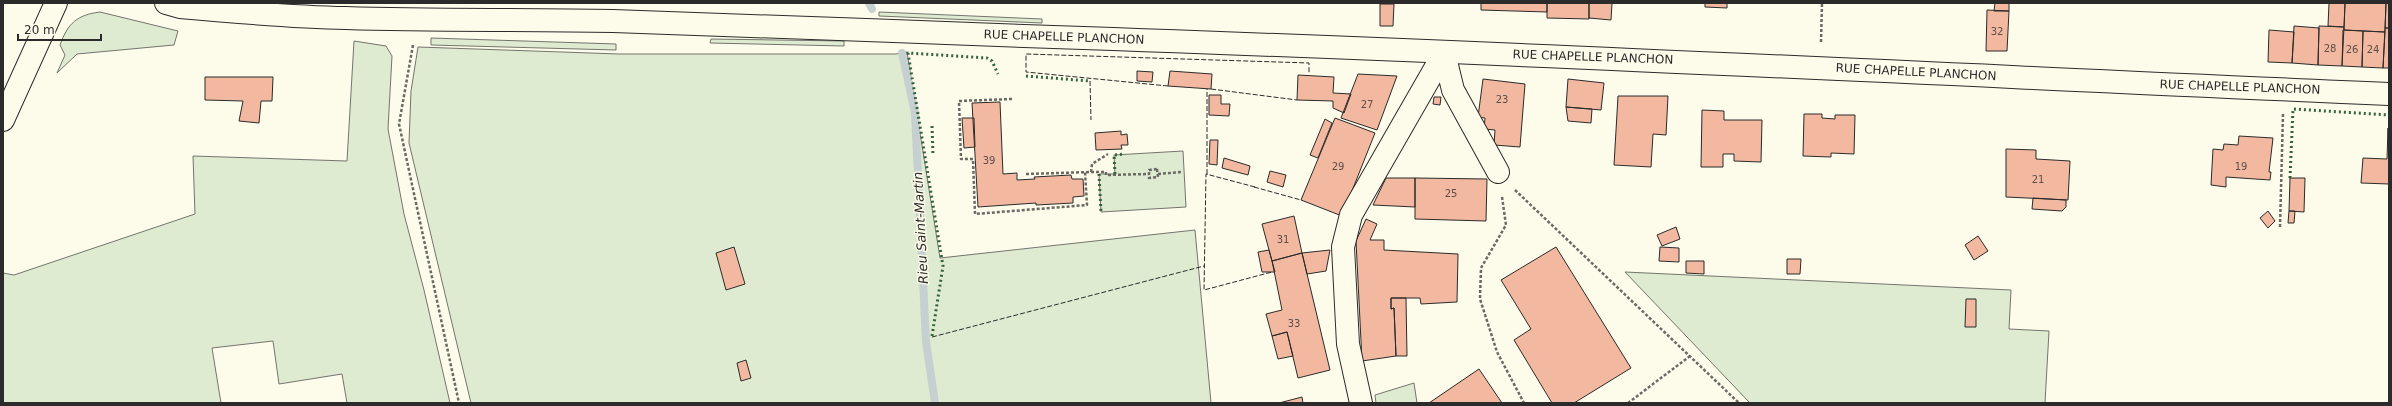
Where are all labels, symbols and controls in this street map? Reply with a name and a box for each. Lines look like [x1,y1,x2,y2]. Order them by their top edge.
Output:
scale bar [18,16,101,42]
text: 20 m [24,23,55,37]
house number: 32 [1991,26,2003,37]
street label: RUE CHAPELLE PLANCHON [983,27,1145,47]
house number: 28 [2324,43,2336,54]
house number: 26 [2346,44,2358,55]
house number: 24 [2367,44,2379,55]
street label: RUE CHAPELLE PLANCHON [1512,47,1674,67]
street label: RUE CHAPELLE PLANCHON [1835,61,1997,83]
street label: RUE CHAPELLE PLANCHON [2159,77,2321,97]
house number: 23 [1496,94,1508,105]
house number: 27 [1361,99,1373,110]
house number: 39 [983,155,995,166]
house number: 29 [1332,161,1344,172]
house number: 19 [2235,161,2247,172]
water label: Rieu Saint-Martin [910,171,931,284]
house number: 21 [2032,174,2044,185]
house number: 25 [1445,188,1457,199]
house number: 31 [1277,234,1289,245]
house number: 33 [1288,318,1300,329]

